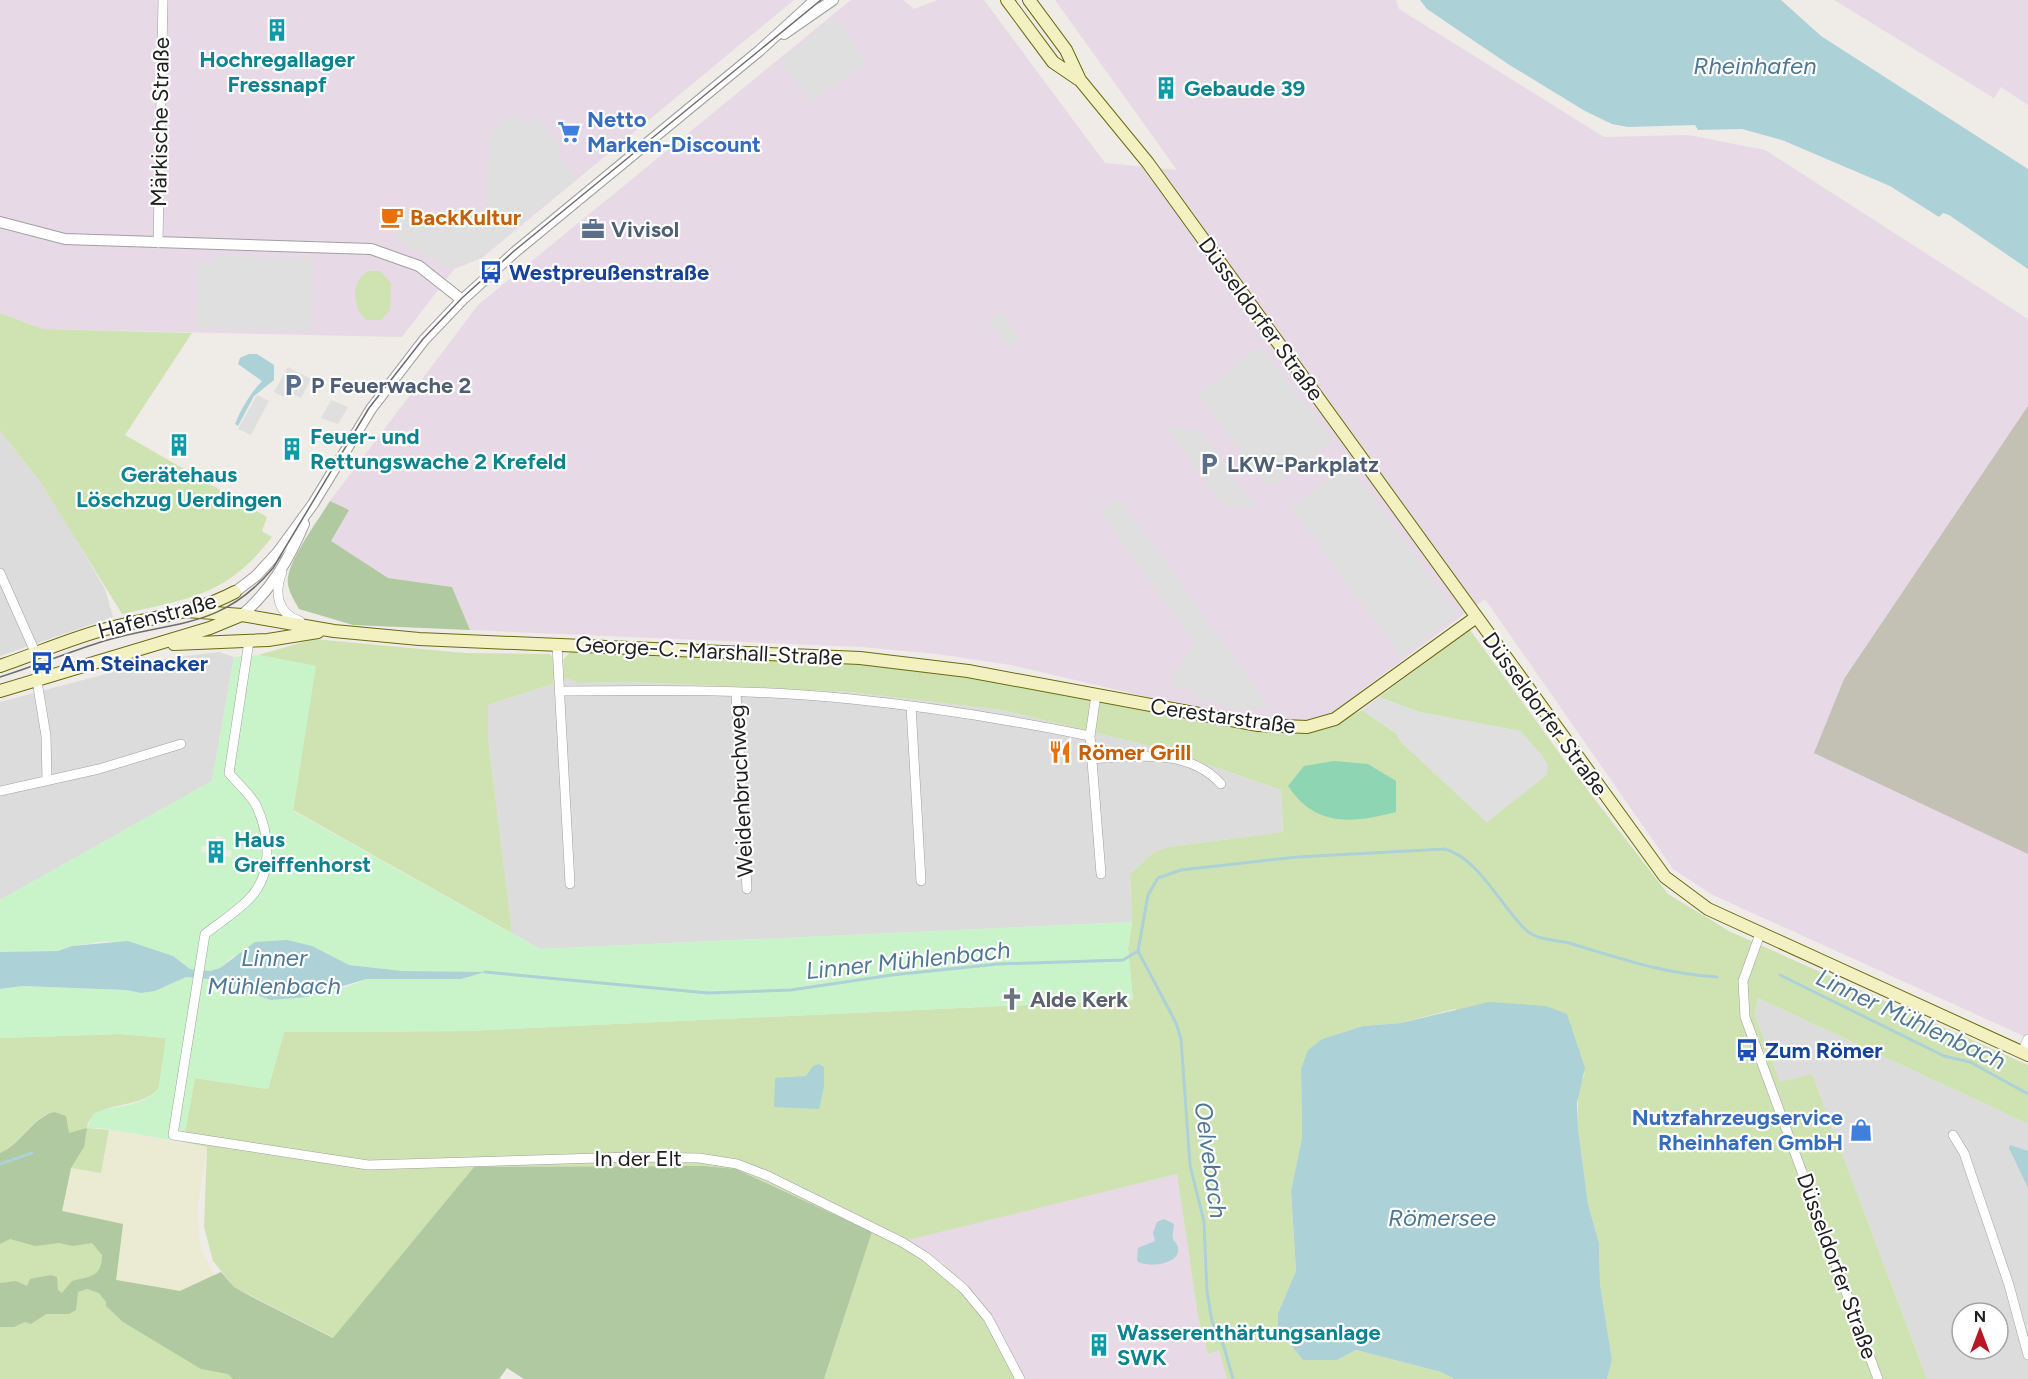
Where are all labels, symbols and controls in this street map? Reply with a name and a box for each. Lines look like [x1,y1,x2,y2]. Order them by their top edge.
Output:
building icon: Hochregallager Fressnapf [264,17,290,43]
street label: Märkische Straße [145,37,175,207]
place label: Hochregallager Fressnapf [199,46,355,98]
water label: Rheinhafen [1693,51,1817,80]
building icon: Gebaude 39 [1153,75,1179,101]
place label: Gebaude 39 [1184,75,1305,102]
place label: Netto Marken-Discount [587,106,761,158]
supermarket icon: Netto Marken-Discount [556,119,582,145]
cafe icon: BackKultur [379,204,405,230]
place label: BackKultur [410,204,522,231]
office icon: Vivisol [580,216,606,242]
place label: Vivisol [611,216,679,243]
street label: Düsseldorfer Straße [1193,232,1329,406]
bus stop icon: Westpreußenstraße [478,259,504,285]
place label: Westpreußenstraße [509,259,709,286]
parking icon: P Feuerwache 2 [280,372,306,398]
place label: P Feuerwache 2 [311,372,471,399]
place label: Feuer- und Rettungswache 2 Krefeld [310,423,566,475]
building icon: Gerätehaus Löschzug Uerdingen [166,432,192,458]
building icon: Feuer- und Rettungswache 2 Krefeld [279,436,305,462]
parking icon: LKW-Parkplatz [1196,451,1222,477]
place label: LKW-Parkplatz [1227,451,1379,478]
place label: Gerätehaus Löschzug Uerdingen [76,461,282,513]
street label: Hafenstraße [95,587,219,645]
street label: Düsseldorfer Straße [1477,627,1613,801]
street label: George-C.-Marshall-Straße [575,631,843,671]
bus stop icon: Am Steinacker [29,650,55,676]
place label: Am Steinacker [60,650,209,677]
street label: Cerestarstraße [1149,692,1297,740]
street label: Weidenbruchweg [723,704,759,878]
restaurant icon: Römer Grill [1047,739,1073,765]
place label: Römer Grill [1078,739,1191,766]
place label: Haus Greiffenhorst [234,826,371,878]
building icon: Haus Greiffenhorst [203,839,229,865]
water label: Linner Mühlenbach [804,935,1012,985]
water label: Linner Mühlenbach [207,943,341,1000]
water label: Linner Mühlenbach [1812,962,2010,1076]
church icon: Alde Kerk [999,986,1025,1012]
place label: Alde Kerk [1030,986,1128,1013]
bus stop icon: Zum Römer [1734,1037,1760,1063]
place label: Zum Römer [1765,1037,1883,1064]
water label: Oelvebach [1188,1100,1234,1220]
place label: Nutzfahrzeugservice Rheinhafen GmbH [1632,1104,1843,1156]
shop icon: Nutzfahrzeugservice Rheinhafen GmbH [1848,1117,1874,1143]
street label: In der Elt [594,1145,682,1172]
street label: Düsseldorfer Straße [1791,1169,1883,1363]
water label: Römersee [1388,1203,1496,1232]
north arrow [1950,1301,2010,1361]
text: N [1974,1307,1986,1326]
place label: Wasserenthärtungsanlage SWK [1117,1319,1381,1371]
building icon: Wasserenthärtungsanlage SWK [1086,1332,1112,1358]

